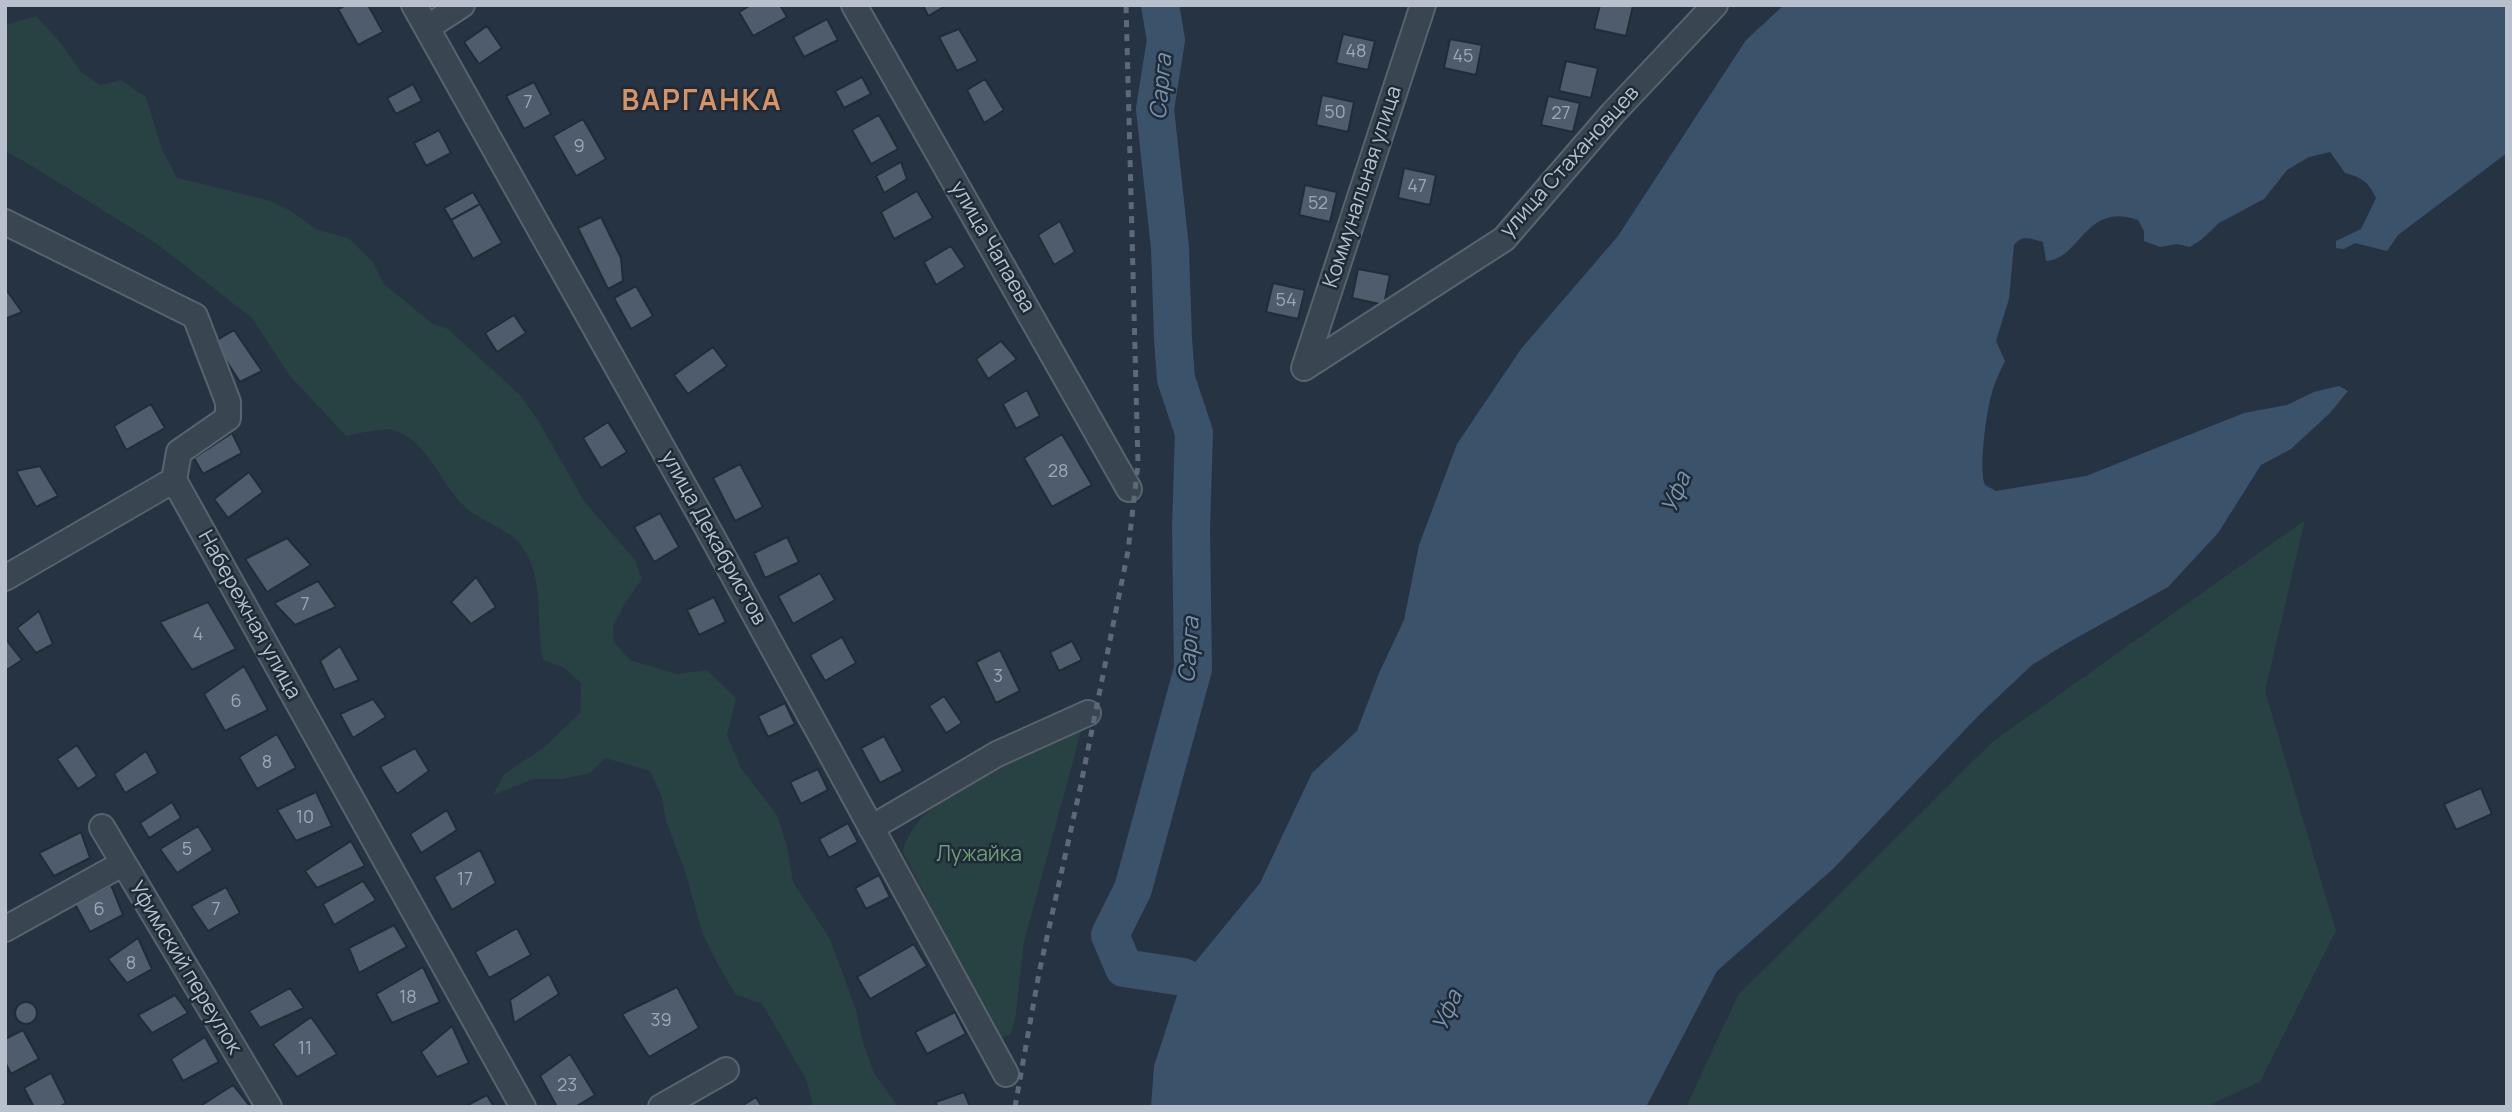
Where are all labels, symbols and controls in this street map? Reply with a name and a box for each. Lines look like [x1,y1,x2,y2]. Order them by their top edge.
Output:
house number: 48 [1345,41,1367,63]
house number: 45 [1452,46,1474,68]
water label: Сарга [1145,53,1179,121]
street label: улица Стахановцев [1495,81,1645,243]
street label: Коммунальная улица [1319,83,1407,291]
district label: ВАРГАНКА [623,85,781,119]
house number: 7 [523,92,533,114]
house number: 50 [1324,102,1346,124]
house number: 27 [1551,103,1571,125]
house number: 9 [573,136,585,158]
house number: 47 [1407,176,1427,198]
street label: улица Чапаева [944,177,1040,317]
house number: 52 [1308,193,1328,215]
house number: 54 [1275,290,1297,312]
street label: улица Декабристов [655,446,771,630]
house number: 28 [1048,461,1068,483]
water label: Уфа [1656,468,1698,518]
street label: Набережная улица [192,526,306,704]
house number: 7 [300,594,310,616]
water label: Сарга [1174,616,1206,684]
house number: 4 [193,624,203,646]
house number: 3 [993,666,1003,688]
house number: 6 [230,691,242,713]
house number: 8 [262,752,272,774]
house number: 10 [296,807,314,829]
house number: 5 [182,839,192,861]
park label: Лужайка [936,842,1022,868]
house number: 17 [457,869,473,891]
street label: Уфимский переулок [123,877,247,1059]
house number: 6 [93,899,105,921]
house number: 7 [211,899,221,921]
house number: 8 [126,953,136,975]
water label: Уфа [1427,986,1469,1036]
house number: 18 [399,987,417,1009]
house number: 39 [650,1010,672,1032]
house number: 11 [298,1038,312,1060]
house number: 23 [557,1075,577,1097]

